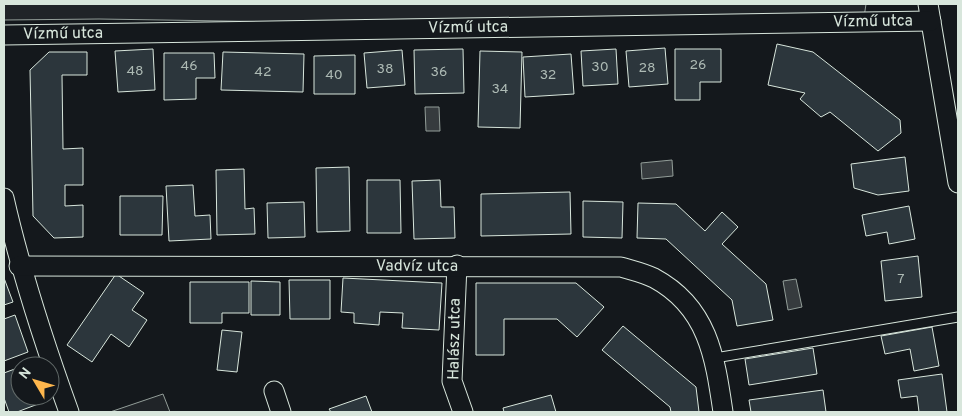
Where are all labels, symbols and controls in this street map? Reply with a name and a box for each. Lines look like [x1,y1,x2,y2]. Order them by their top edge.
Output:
street label: Vízmű utca [833,11,913,32]
street label: Vízmű utca [428,17,508,39]
street label: Vízmű utca [23,24,103,45]
house number: 26 [690,57,706,74]
house number: 46 [180,58,198,75]
house number: 30 [591,59,609,76]
house number: 28 [638,60,656,77]
house number: 38 [377,61,393,78]
house number: 48 [126,63,144,80]
house number: 42 [254,64,272,81]
house number: 36 [431,64,447,81]
house number: 40 [325,67,343,84]
house number: 32 [540,67,556,84]
house number: 34 [491,81,509,98]
street label: Vadvíz utca [376,257,458,277]
house number: 7 [897,271,905,288]
street label: Halász utca [444,298,466,380]
north arrow [10,356,60,406]
text: N [16,365,36,383]

